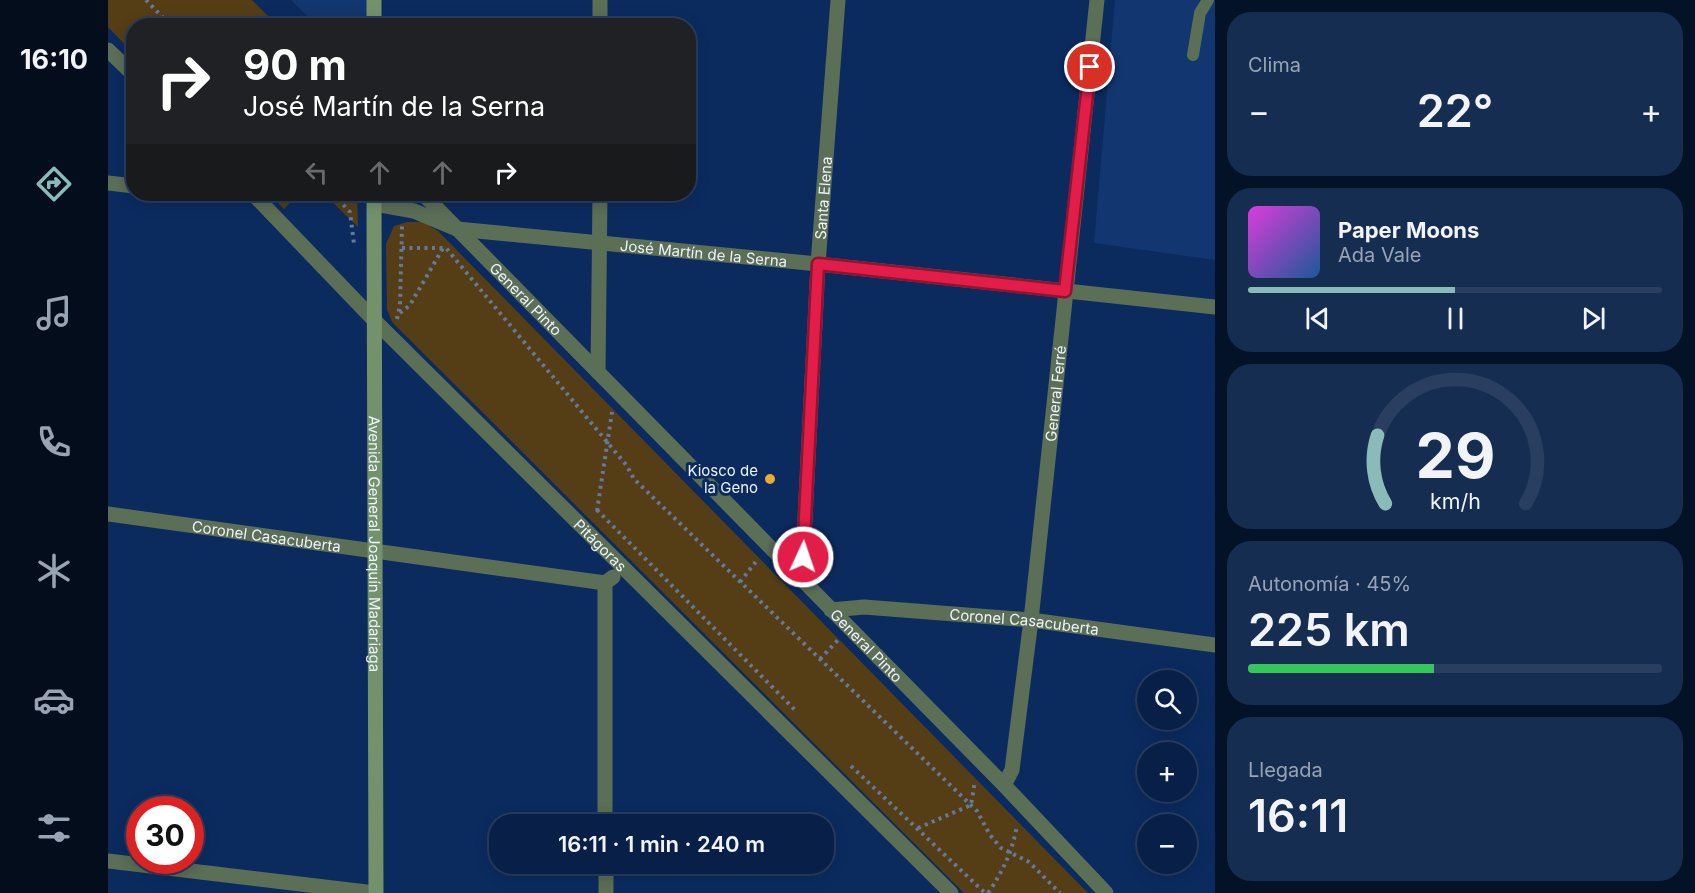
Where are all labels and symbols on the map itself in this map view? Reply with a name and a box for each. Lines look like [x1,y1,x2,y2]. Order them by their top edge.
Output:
pin [1064,41,1115,92]
street label: Santa Elena [810,156,836,240]
street label: José Martín de la Serna [619,235,788,270]
street label: General Pinto [486,258,566,340]
street label: General Ferré [1041,344,1070,443]
street label: Avenida General Joaquín Madariaga [365,416,385,672]
place label: Kiosco de la Geno [687,461,758,497]
marker: Kiosco de la Geno [763,472,777,486]
street label: Pitágoras [570,515,631,575]
street label: Coronel Casacuberta [191,516,342,556]
position arrow [771,525,835,589]
street label: Coronel Casacuberta [949,604,1100,639]
street label: General Pinto [827,605,907,686]
speed limit sign: 30 [126,796,204,874]

